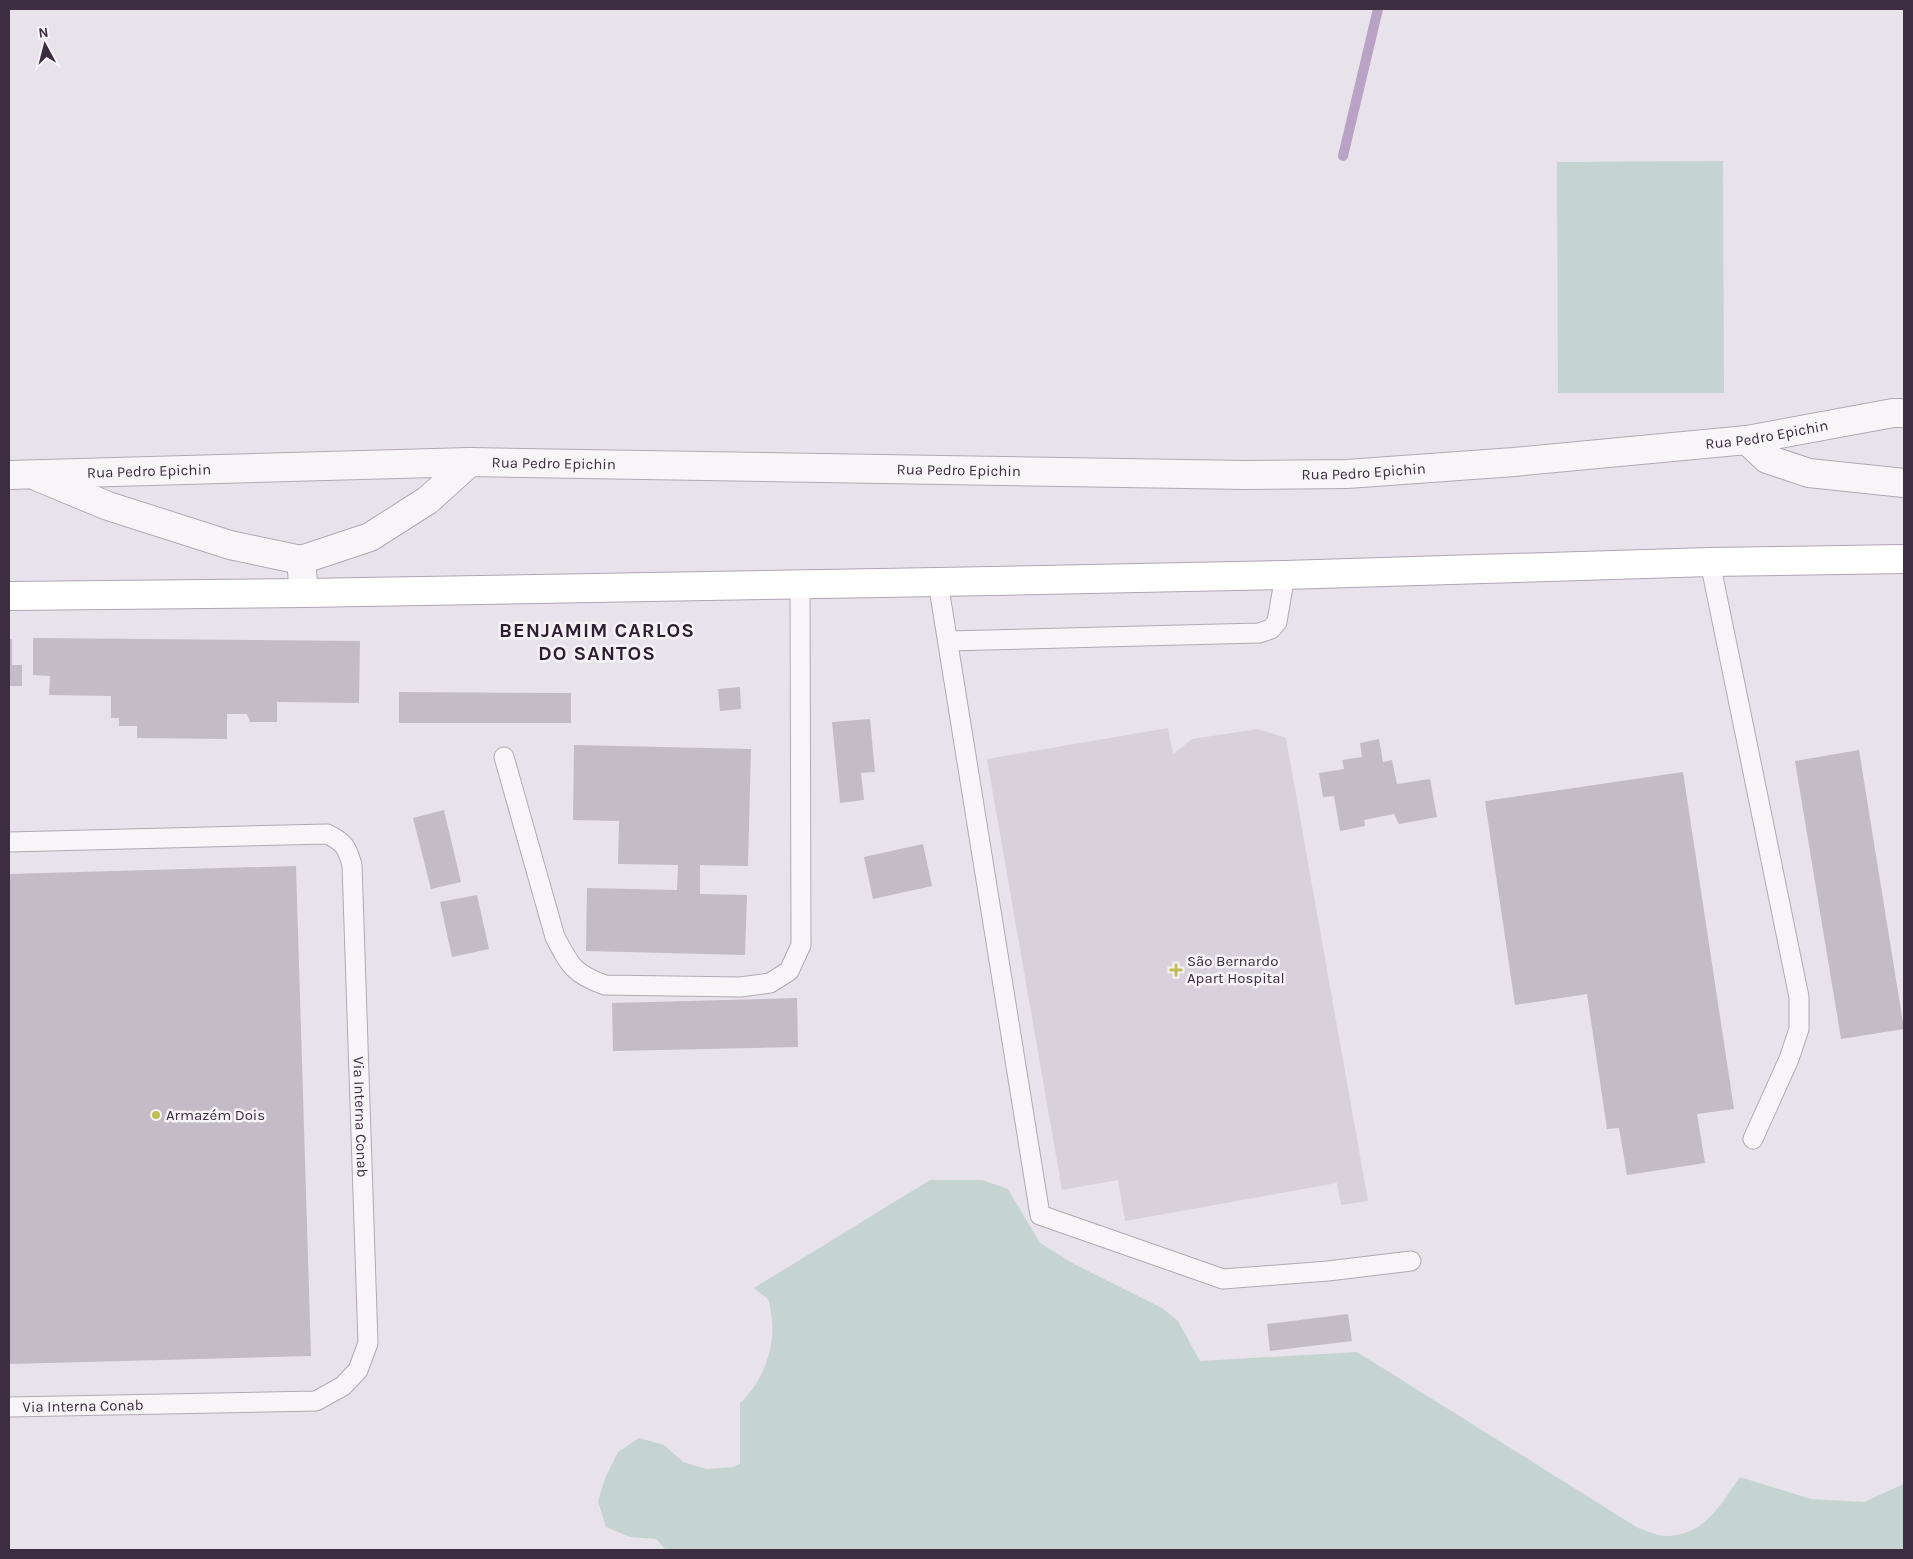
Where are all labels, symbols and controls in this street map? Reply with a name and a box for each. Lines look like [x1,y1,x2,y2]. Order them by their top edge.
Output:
north arrow [20,20,70,70]
text: N [37,24,49,42]
street label: Rua Pedro Epichin [1704,416,1830,453]
street label: Rua Pedro Epichin [492,453,616,473]
street label: Rua Pedro Epichin [1301,459,1426,483]
street label: Rua Pedro Epichin [87,460,211,482]
street label: Rua Pedro Epichin [896,460,1021,480]
district label: BENJAMIM CARLOS DO SANTOS [499,619,695,665]
place label: São Bernardo Apart Hospital [1187,952,1285,987]
marker: São Bernardo Apart Hospital [1169,963,1183,977]
street label: Via Interna Conab [349,1056,371,1178]
place label: Armazém Dois [166,1106,265,1124]
marker: Armazém Dois [150,1109,162,1121]
street label: Via Interna Conab [22,1396,144,1416]

